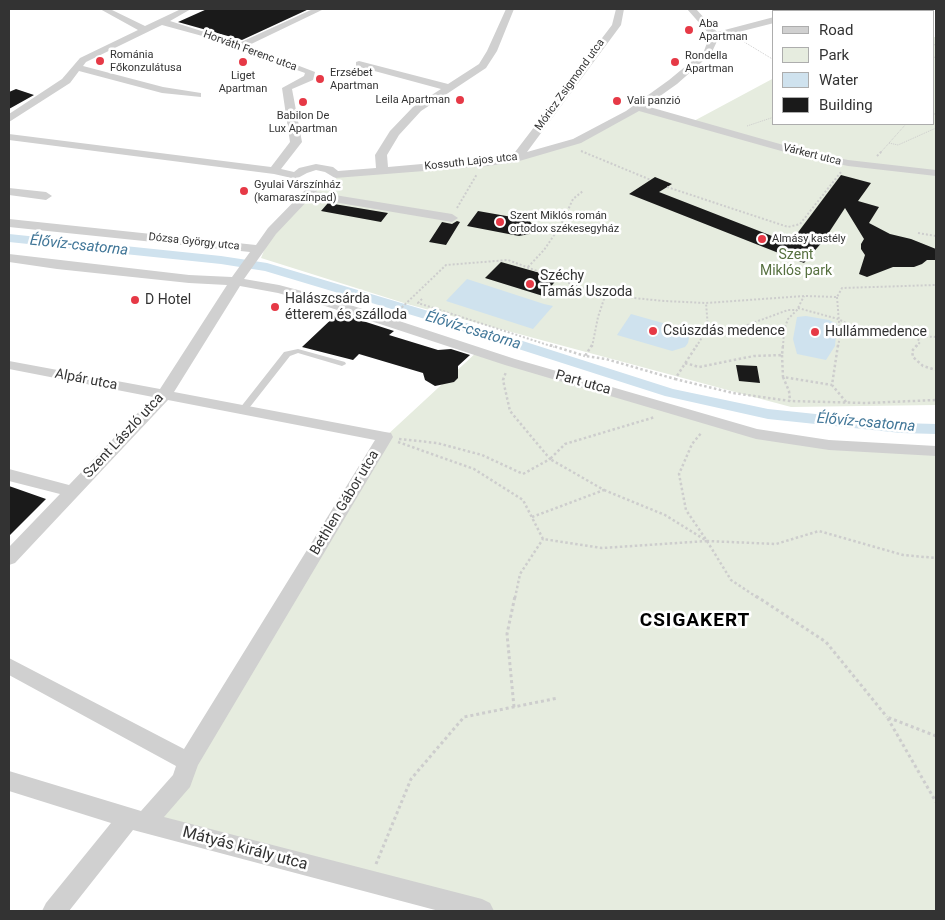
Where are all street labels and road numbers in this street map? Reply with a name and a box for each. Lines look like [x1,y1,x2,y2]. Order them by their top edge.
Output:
street label: Horváth Ferenc utca [201,28,299,74]
street label: Móricz Zsigmond utca [532,37,608,133]
street label: Várkert utca [782,141,842,169]
street label: Kossuth Lajos utca [424,151,518,173]
street label: Dózsa György utca [148,231,240,253]
street label: Alpár utca [53,366,119,394]
street label: Part utca [553,367,613,399]
street label: Szent László utca [80,390,168,482]
street label: Bethlen Gábor utca [307,448,383,558]
street label: Mátyás király utca [180,823,310,875]

